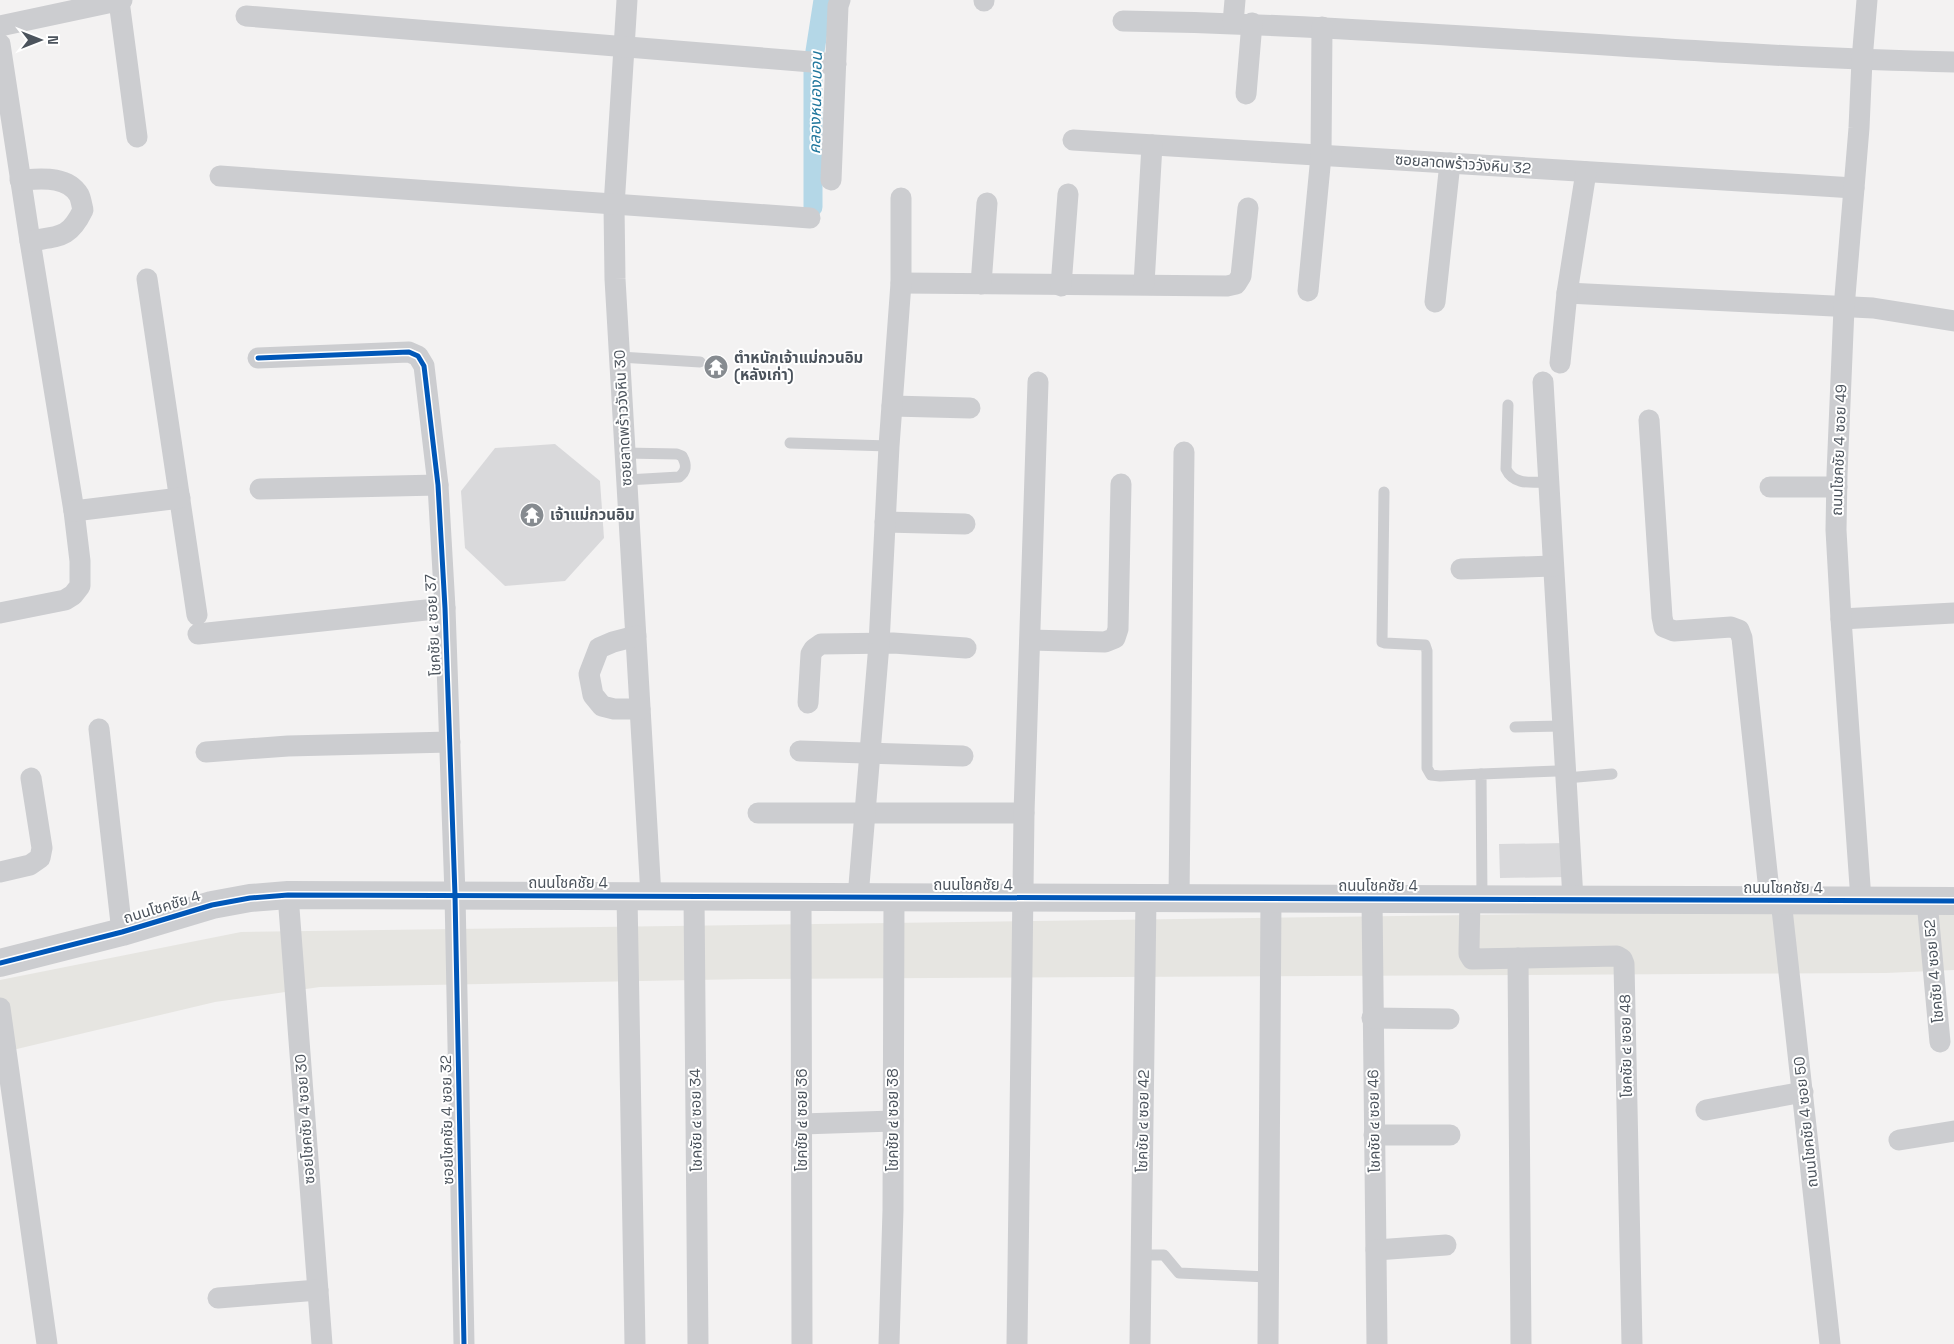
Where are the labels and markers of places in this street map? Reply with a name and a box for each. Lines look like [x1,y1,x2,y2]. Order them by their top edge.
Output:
place label: ตำหนักเจ้าแม่กวนอิม (หลังเก่า) [734,348,863,384]
temple icon: ตำหนักเจ้าแม่กวนอิม (หลังเก่า) [703,354,729,380]
temple icon: เจ้าแม่กวนอิม [519,502,545,528]
place label: เจ้าแม่กวนอิม [550,505,635,524]

